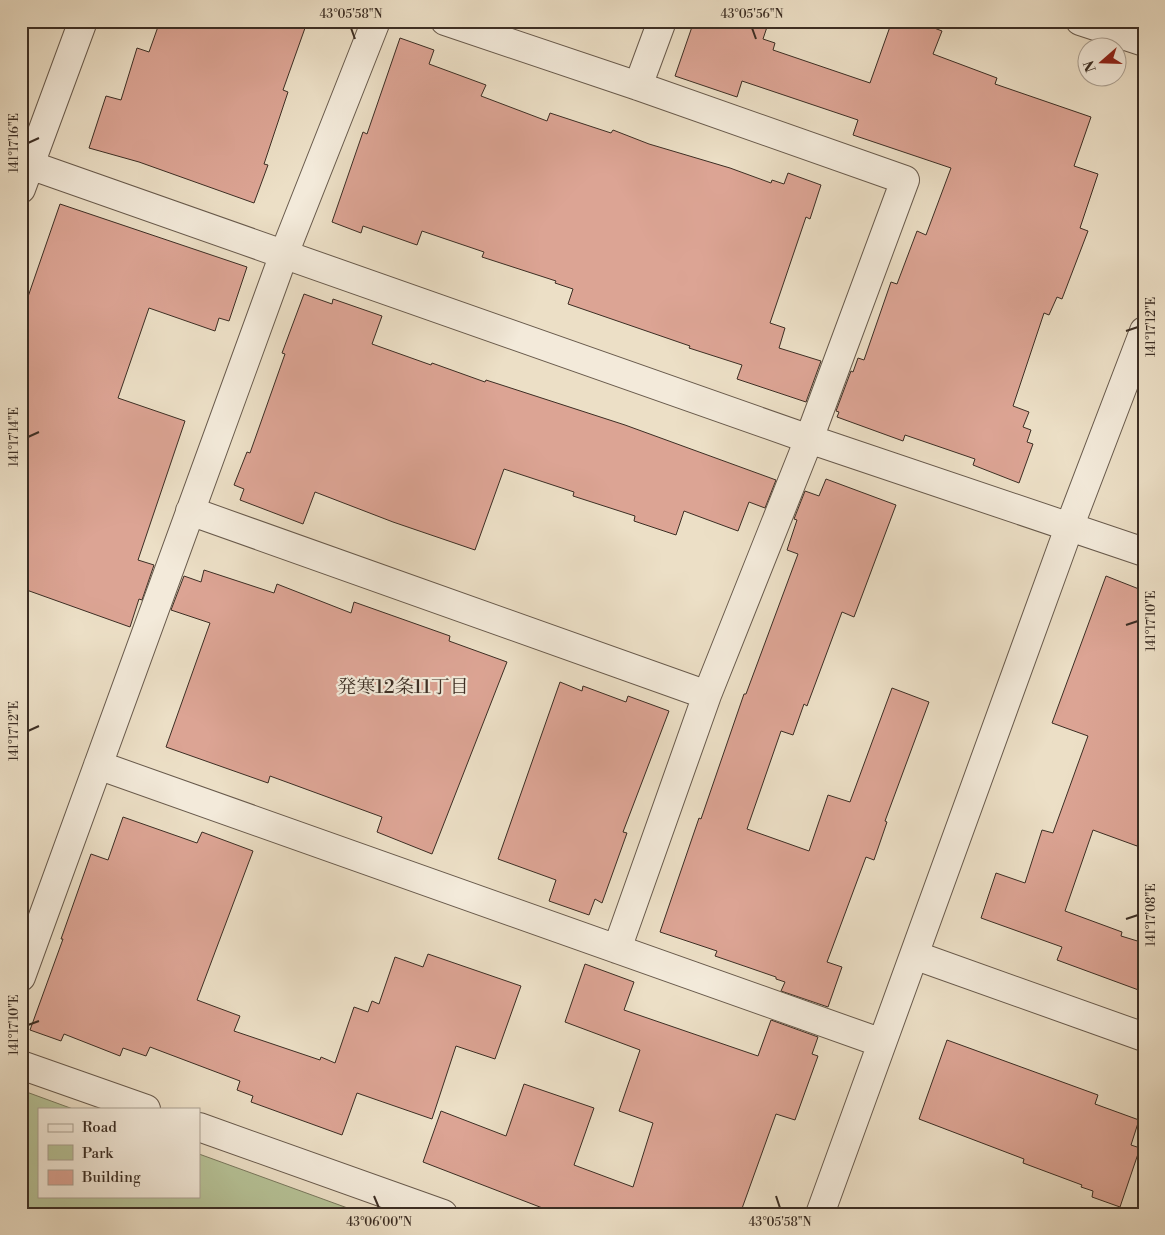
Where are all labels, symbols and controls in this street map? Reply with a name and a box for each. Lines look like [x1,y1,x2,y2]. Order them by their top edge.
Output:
text: 43°05'58"N [319,7,383,22]
text: 43°05'56"N [721,7,784,22]
north arrow [1078,38,1128,88]
text: N [1080,58,1101,74]
text: 141°17'16"E [7,113,22,173]
text: 141°17'12"E [1144,297,1159,357]
text: 141°17'14"E [7,407,22,467]
text: 141°17'10"E [1144,591,1159,651]
district label: 発寒12条11丁目 [337,675,469,699]
text: 141°17'12"E [7,701,22,761]
text: 141°17'08"E [1144,884,1159,947]
text: 141°17'10"E [7,995,22,1055]
legend [38,1108,200,1198]
text: Road [82,1118,117,1137]
text: Park [82,1144,114,1163]
text: Building [81,1168,141,1187]
text: 43°06'00"N [346,1215,412,1230]
text: 43°05'58"N [748,1215,812,1230]

